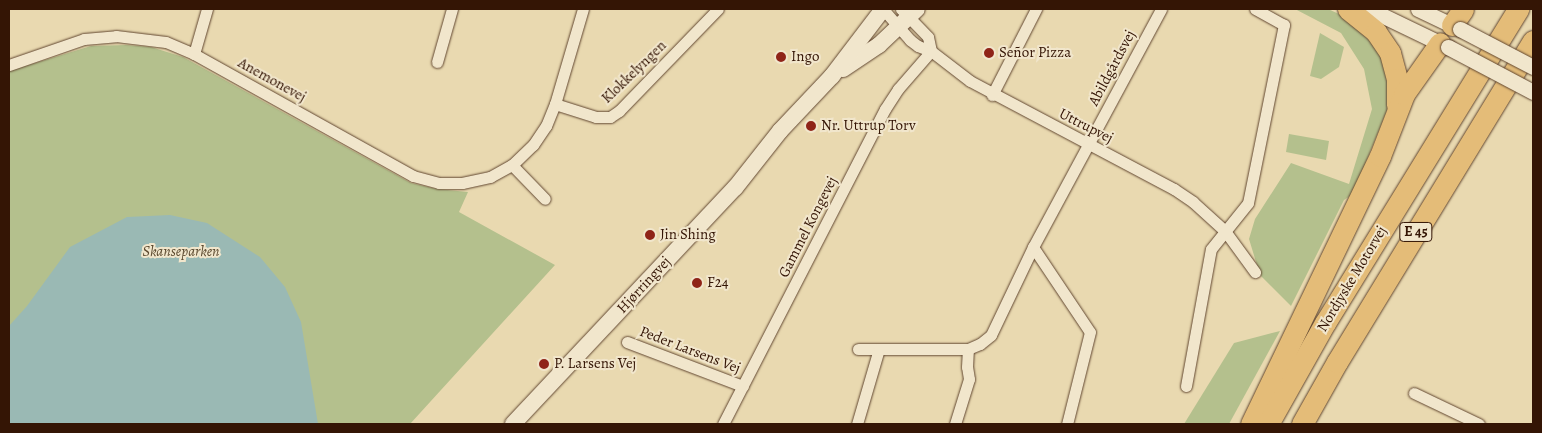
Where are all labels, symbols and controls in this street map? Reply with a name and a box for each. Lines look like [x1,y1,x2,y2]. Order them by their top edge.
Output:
street label: Abildgårdsvej [1085,27,1139,109]
street label: Klokkelyngen [598,37,670,107]
place label: Señor Pizza [999,44,1071,62]
marker: Señor Pizza [983,47,995,59]
place label: Ingo [791,48,819,66]
marker: Ingo [775,51,787,63]
street label: Anemonevej [235,54,309,106]
street label: Uttrupvej [1056,105,1116,147]
place label: Nr. Uttrup Torv [821,117,916,135]
marker: Nr. Uttrup Torv [805,120,817,132]
street label: Gammel Kongevej [775,173,841,281]
road number: E 45 [1398,220,1434,243]
street label: Nordjyske Motorvej [1313,223,1391,335]
place label: Jin Shing [660,226,716,244]
marker: Jin Shing [644,229,656,241]
park label: Skanseparken [143,243,219,261]
street label: Hjørringvej [613,253,675,317]
place label: F24 [707,274,729,292]
marker: F24 [691,277,703,289]
street label: Peder Larsens Vej [637,322,743,378]
place label: P. Larsens Vej [554,355,637,373]
marker: P. Larsens Vej [538,358,550,370]

